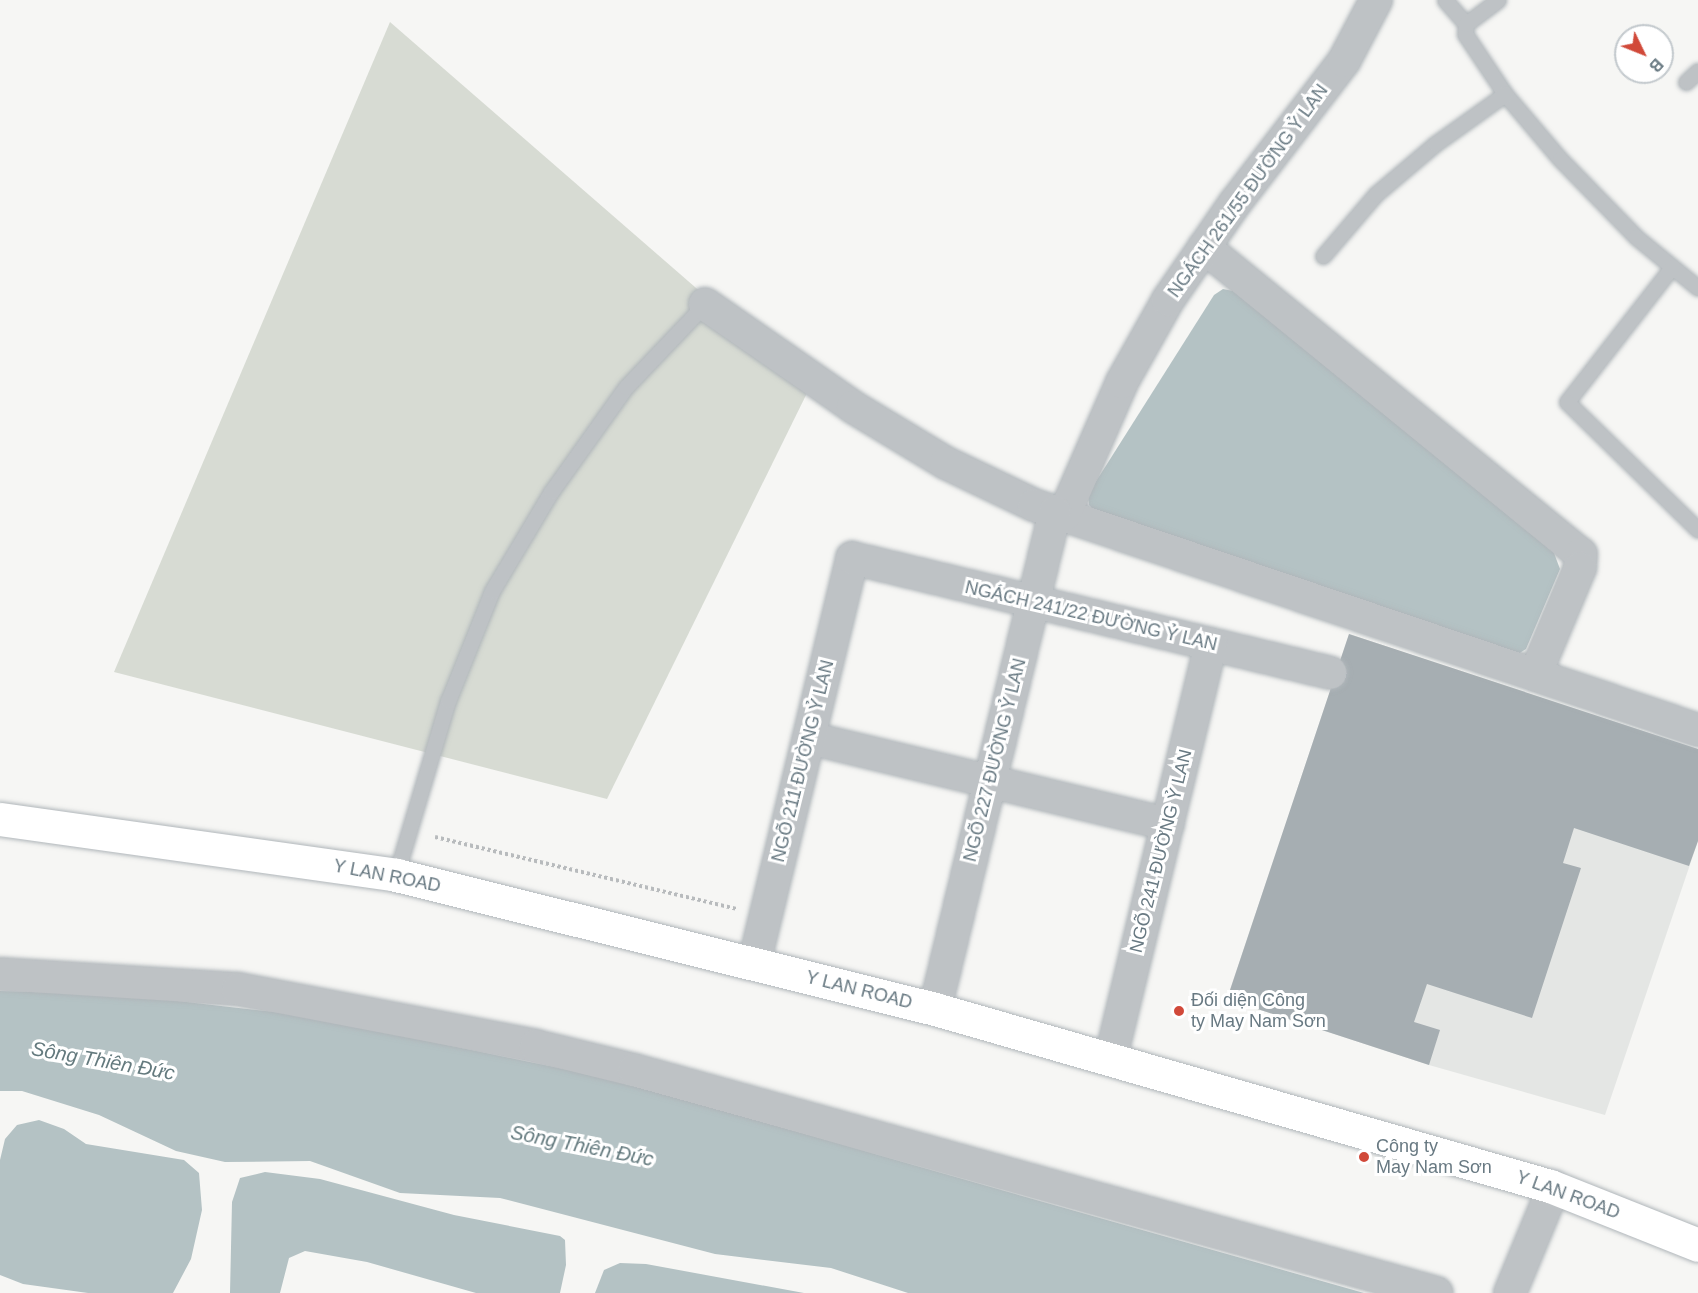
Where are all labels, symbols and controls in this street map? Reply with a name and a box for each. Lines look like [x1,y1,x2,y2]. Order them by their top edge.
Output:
north arrow [1614,24,1674,84]
text: B [1646,55,1666,75]
street label: NGÁCH 261/55 ĐƯỜNG Ỷ LAN [1163,80,1333,302]
street label: NGÁCH 241/22 ĐƯỜNG Ỷ LAN [963,576,1219,656]
street label: NGÕ 227 ĐƯỜNG Ỷ LAN [959,656,1031,864]
street label: NGÕ 211 ĐƯỜNG Ỷ LAN [767,658,839,864]
street label: NGÕ 241 ĐƯỜNG Ỷ LAN [1125,747,1197,955]
street label: Y LAN ROAD [331,855,443,897]
street label: Y LAN ROAD [803,966,915,1014]
place label: Đối diện Công ty May Nam Sơn [1191,990,1326,1032]
marker: Đối diện Công ty May Nam Sơn [1172,1004,1186,1018]
water label: Sông Thiên Đức [30,1037,176,1085]
water label: Sông Thiên Đức [509,1120,655,1172]
place label: Công ty May Nam Sơn [1376,1136,1492,1178]
marker: Công ty May Nam Sơn [1357,1150,1371,1164]
street label: Y LAN ROAD [1513,1166,1623,1224]

